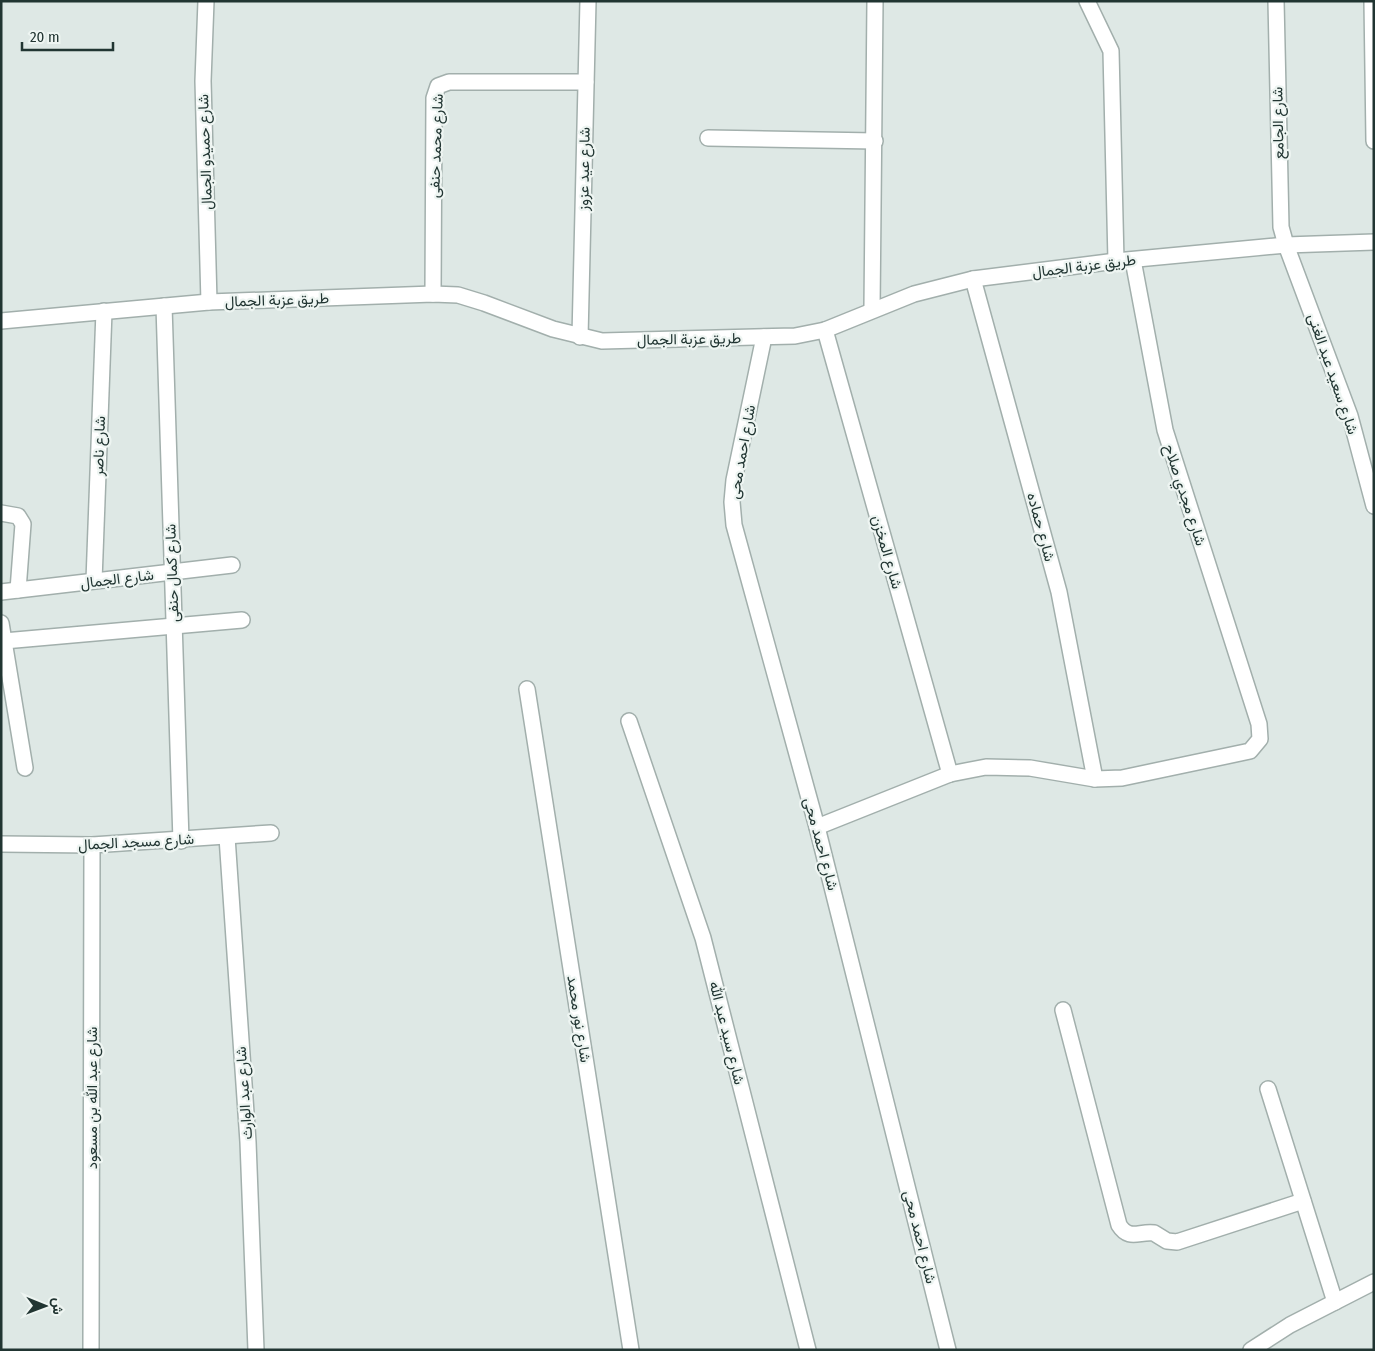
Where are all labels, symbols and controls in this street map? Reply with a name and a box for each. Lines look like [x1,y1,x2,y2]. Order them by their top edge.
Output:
scale bar [22,20,114,52]
text: 20 m [30,28,60,46]
street label: شارع الجامع [1268,86,1290,159]
street label: شارع حميدو الجمال [194,93,218,210]
street label: شارع محمد حنفى [425,93,449,199]
street label: شارع عيد عزوز [574,127,596,212]
street label: طريق عزبة الجمال [1031,251,1137,282]
street label: طريق عزبة الجمال [224,289,330,312]
street label: شارع سعيد عبد الغنى [1302,311,1362,438]
street label: طريق عزبة الجمال [637,329,742,350]
street label: شارع احمد محى [725,403,761,501]
street label: شارع ناصر [89,415,111,477]
street label: شارع مجدي صلاح [1156,442,1210,549]
street label: شارع حماده [1021,491,1059,564]
street label: شارع المخزن [866,513,906,592]
street label: شارع كمال حنفى [161,523,185,622]
street label: شارع الجمال [79,566,155,594]
street label: شارع احمد محى [798,796,842,893]
street label: شارع مسجد الجمال [77,830,195,856]
street label: شارع نور محمد [561,974,595,1064]
street label: شارع سيد عبد الله [704,979,749,1087]
street label: شارع عبد الله بن مسعود [83,1027,103,1169]
street label: شارع عبد الوارث [232,1046,258,1140]
street label: شارع احمد محى [898,1189,940,1286]
north arrow [20,1281,70,1331]
text: ش [49,1298,66,1315]

